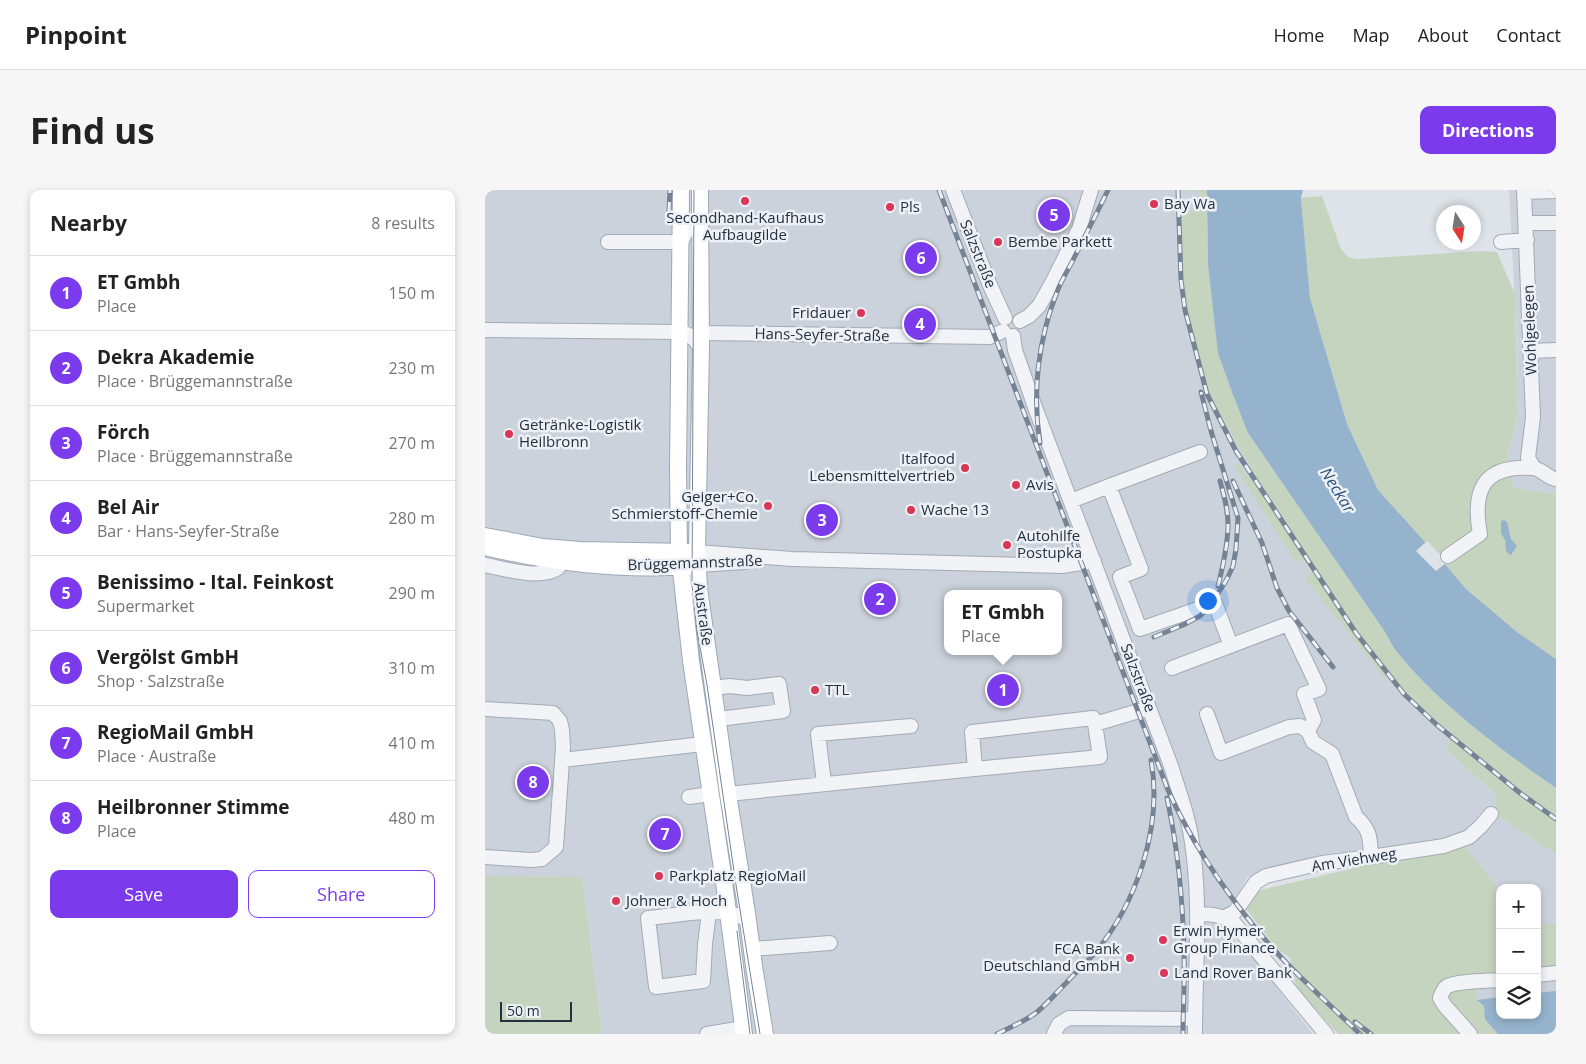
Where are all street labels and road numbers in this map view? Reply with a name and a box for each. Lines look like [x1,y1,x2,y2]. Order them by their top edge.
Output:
street label: Salzstraße [956,216,1002,291]
street label: Wohlgelegen [1517,285,1541,376]
street label: Hans-Seyfer-Straße [754,323,890,345]
street label: Brüggemannstraße [627,550,763,574]
street label: Austraße [690,581,718,647]
street label: Salzstraße [1117,640,1161,715]
street label: Am Viehweg [1310,842,1398,876]

